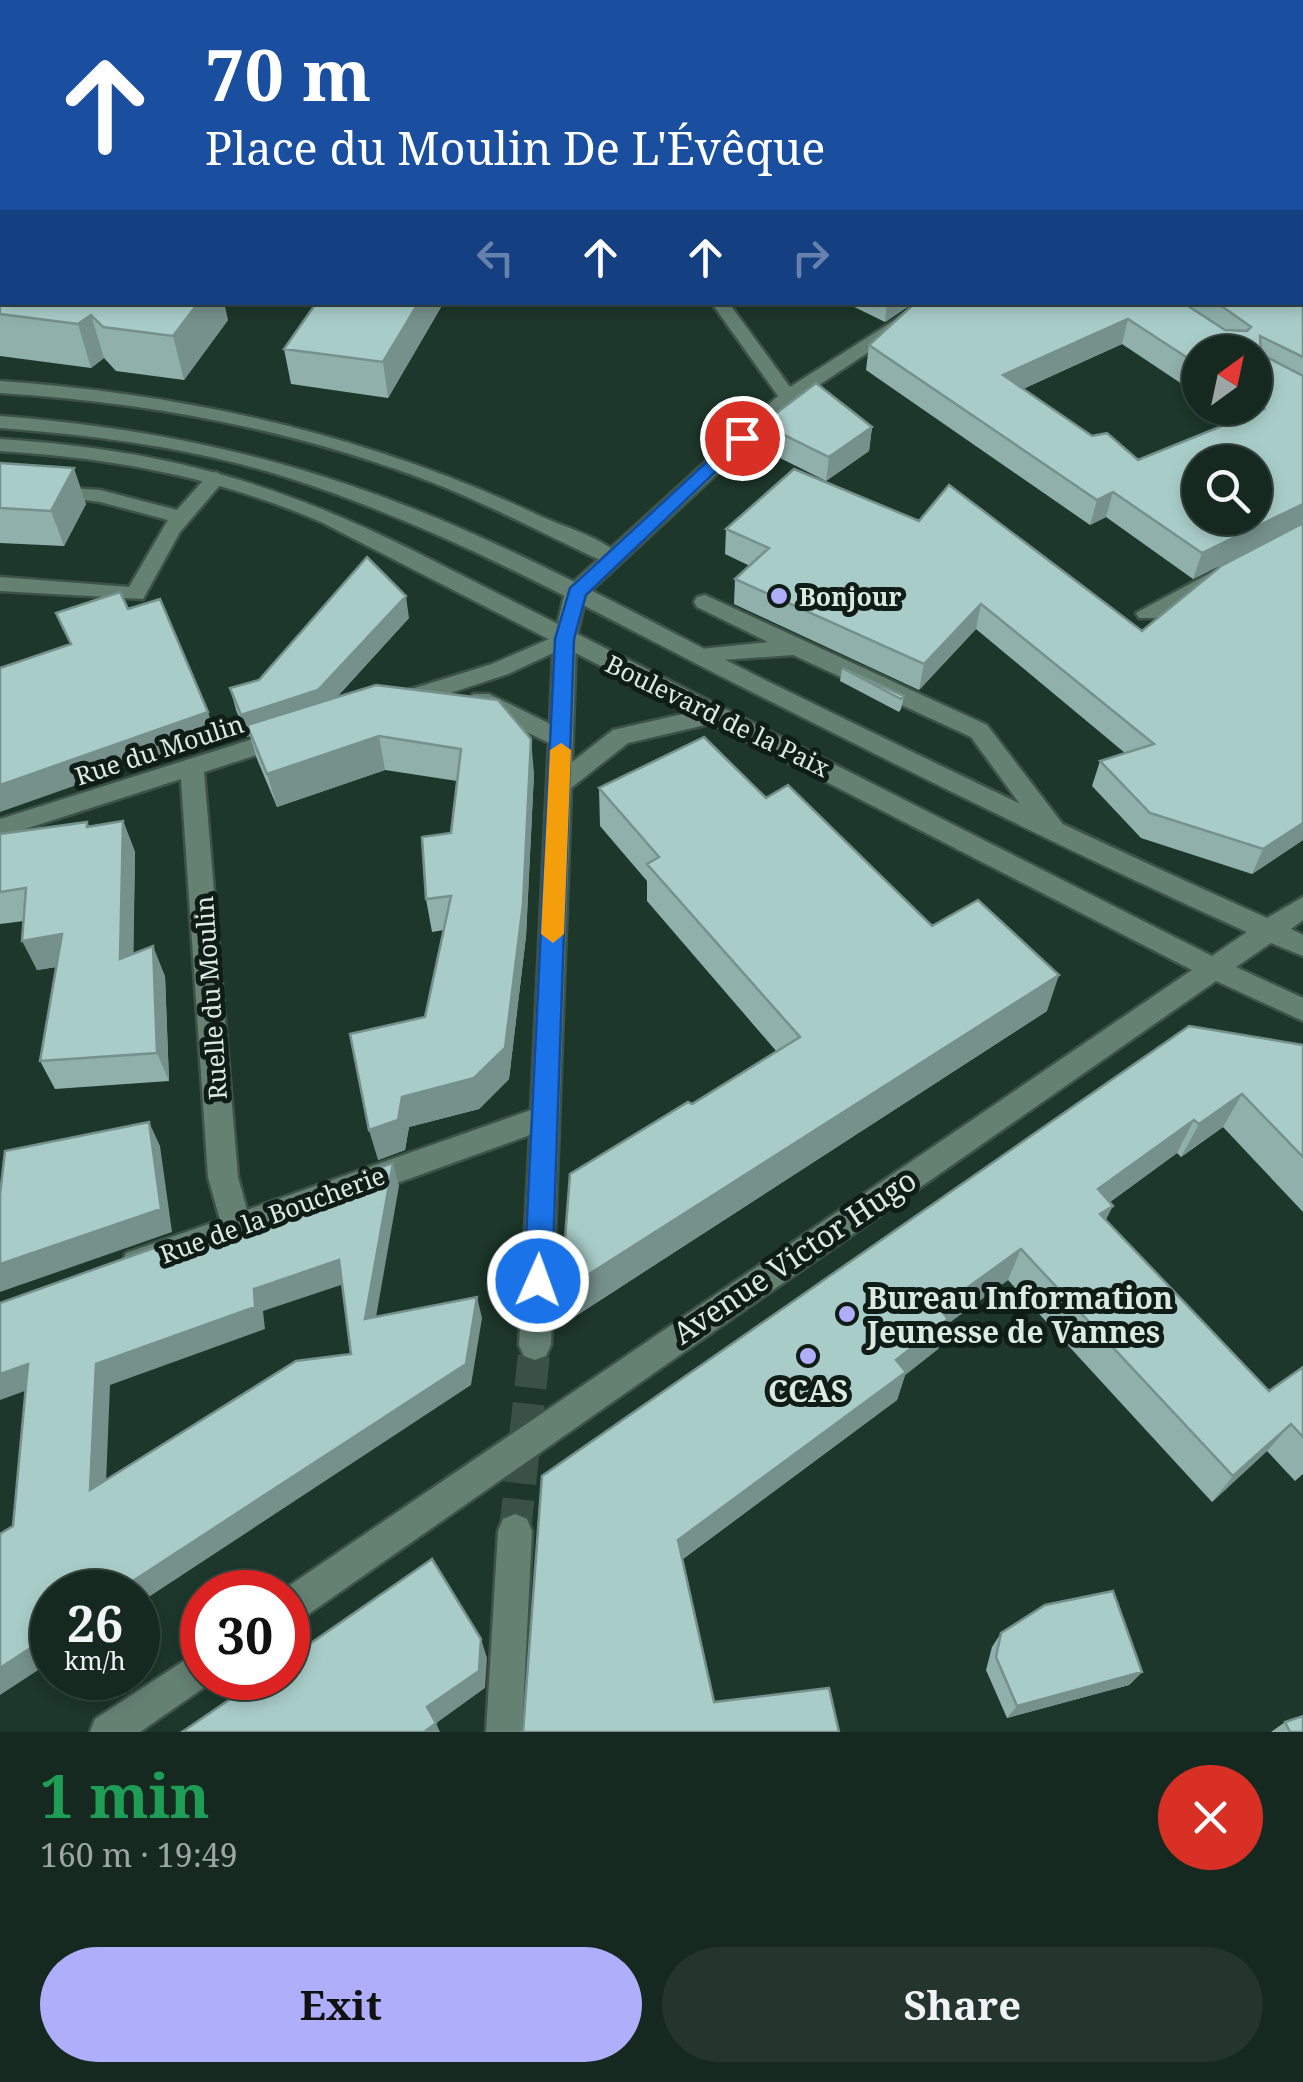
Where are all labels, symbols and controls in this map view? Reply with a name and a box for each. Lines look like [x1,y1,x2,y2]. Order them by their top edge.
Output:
text: 70 m [205,26,371,122]
icon: ahead [40,40,170,170]
text: Place du Moulin De L'Évêque [205,117,825,178]
icon: left [468,230,523,285]
icon: ahead [573,230,628,285]
icon: ahead [678,230,733,285]
icon: right [783,230,838,285]
north arrow [1182,335,1272,425]
map controls [1182,335,1272,535]
pin [700,396,785,481]
icon: arrive [715,411,770,466]
button: search [1182,445,1272,535]
place label: Bonjour [799,579,902,613]
marker: Bonjour [768,585,790,607]
street label: Boulevard de la Paix [600,646,836,784]
street label: Rue du Moulin [70,706,248,792]
street label: Ruelle du Moulin [186,895,234,1101]
street label: Rue de la Boucherie [155,1157,389,1271]
street label: Avenue Victor Hugo [664,1159,924,1353]
position arrow [486,1229,590,1333]
place label: Bureau Information Jeunesse de Vannes [866,1277,1173,1352]
marker: Bureau Information Jeunesse de Vannes [836,1303,858,1325]
marker: CCAS [797,1345,819,1367]
place label: CCAS [768,1370,848,1411]
speed limit sign: 30 [180,1570,310,1700]
text: 26 [67,1589,123,1657]
text: km/h [64,1643,126,1677]
text: 1 min [40,1754,210,1836]
button: close [1158,1765,1263,1870]
text: 160 m · 19:49 [40,1833,238,1876]
button: Exit [40,1947,642,2062]
button: Share [662,1947,1263,2062]

